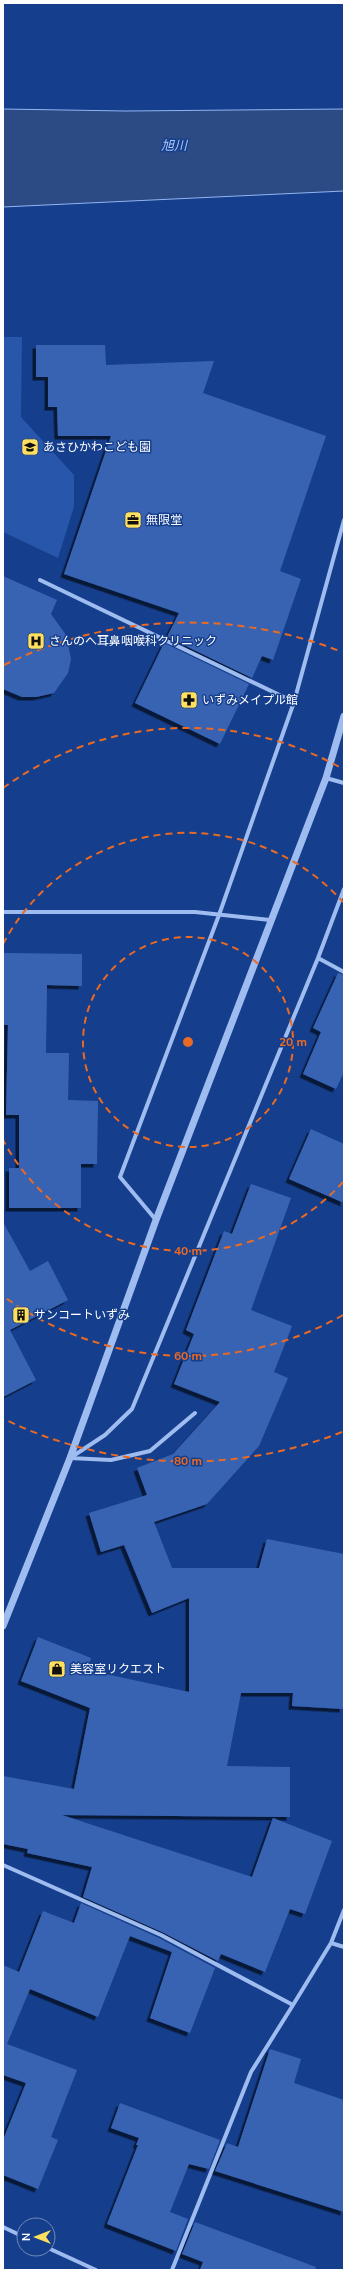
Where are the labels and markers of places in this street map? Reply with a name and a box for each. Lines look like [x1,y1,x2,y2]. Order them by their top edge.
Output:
school or university icon: あさひかわこども園 [20,437,40,457]
place label: あさひかわこども園 [43,439,151,455]
office icon: 無限堂 [123,510,143,530]
place label: 無限堂 [146,512,182,528]
hospital icon: さんのへ耳鼻咽喉科クリニック [26,631,46,651]
place label: さんのへ耳鼻咽喉科クリニック [49,633,217,649]
pharmacy icon: いずみメイプル館 [179,690,199,710]
place label: いずみメイプル館 [202,692,298,708]
centre of rings [181,1035,195,1049]
building icon: サンコートいずみ [11,1305,31,1325]
place label: サンコートいずみ [34,1307,130,1323]
shop icon: 美容室リクエスト [47,1659,67,1679]
place label: 美容室リクエスト [70,1661,166,1677]

